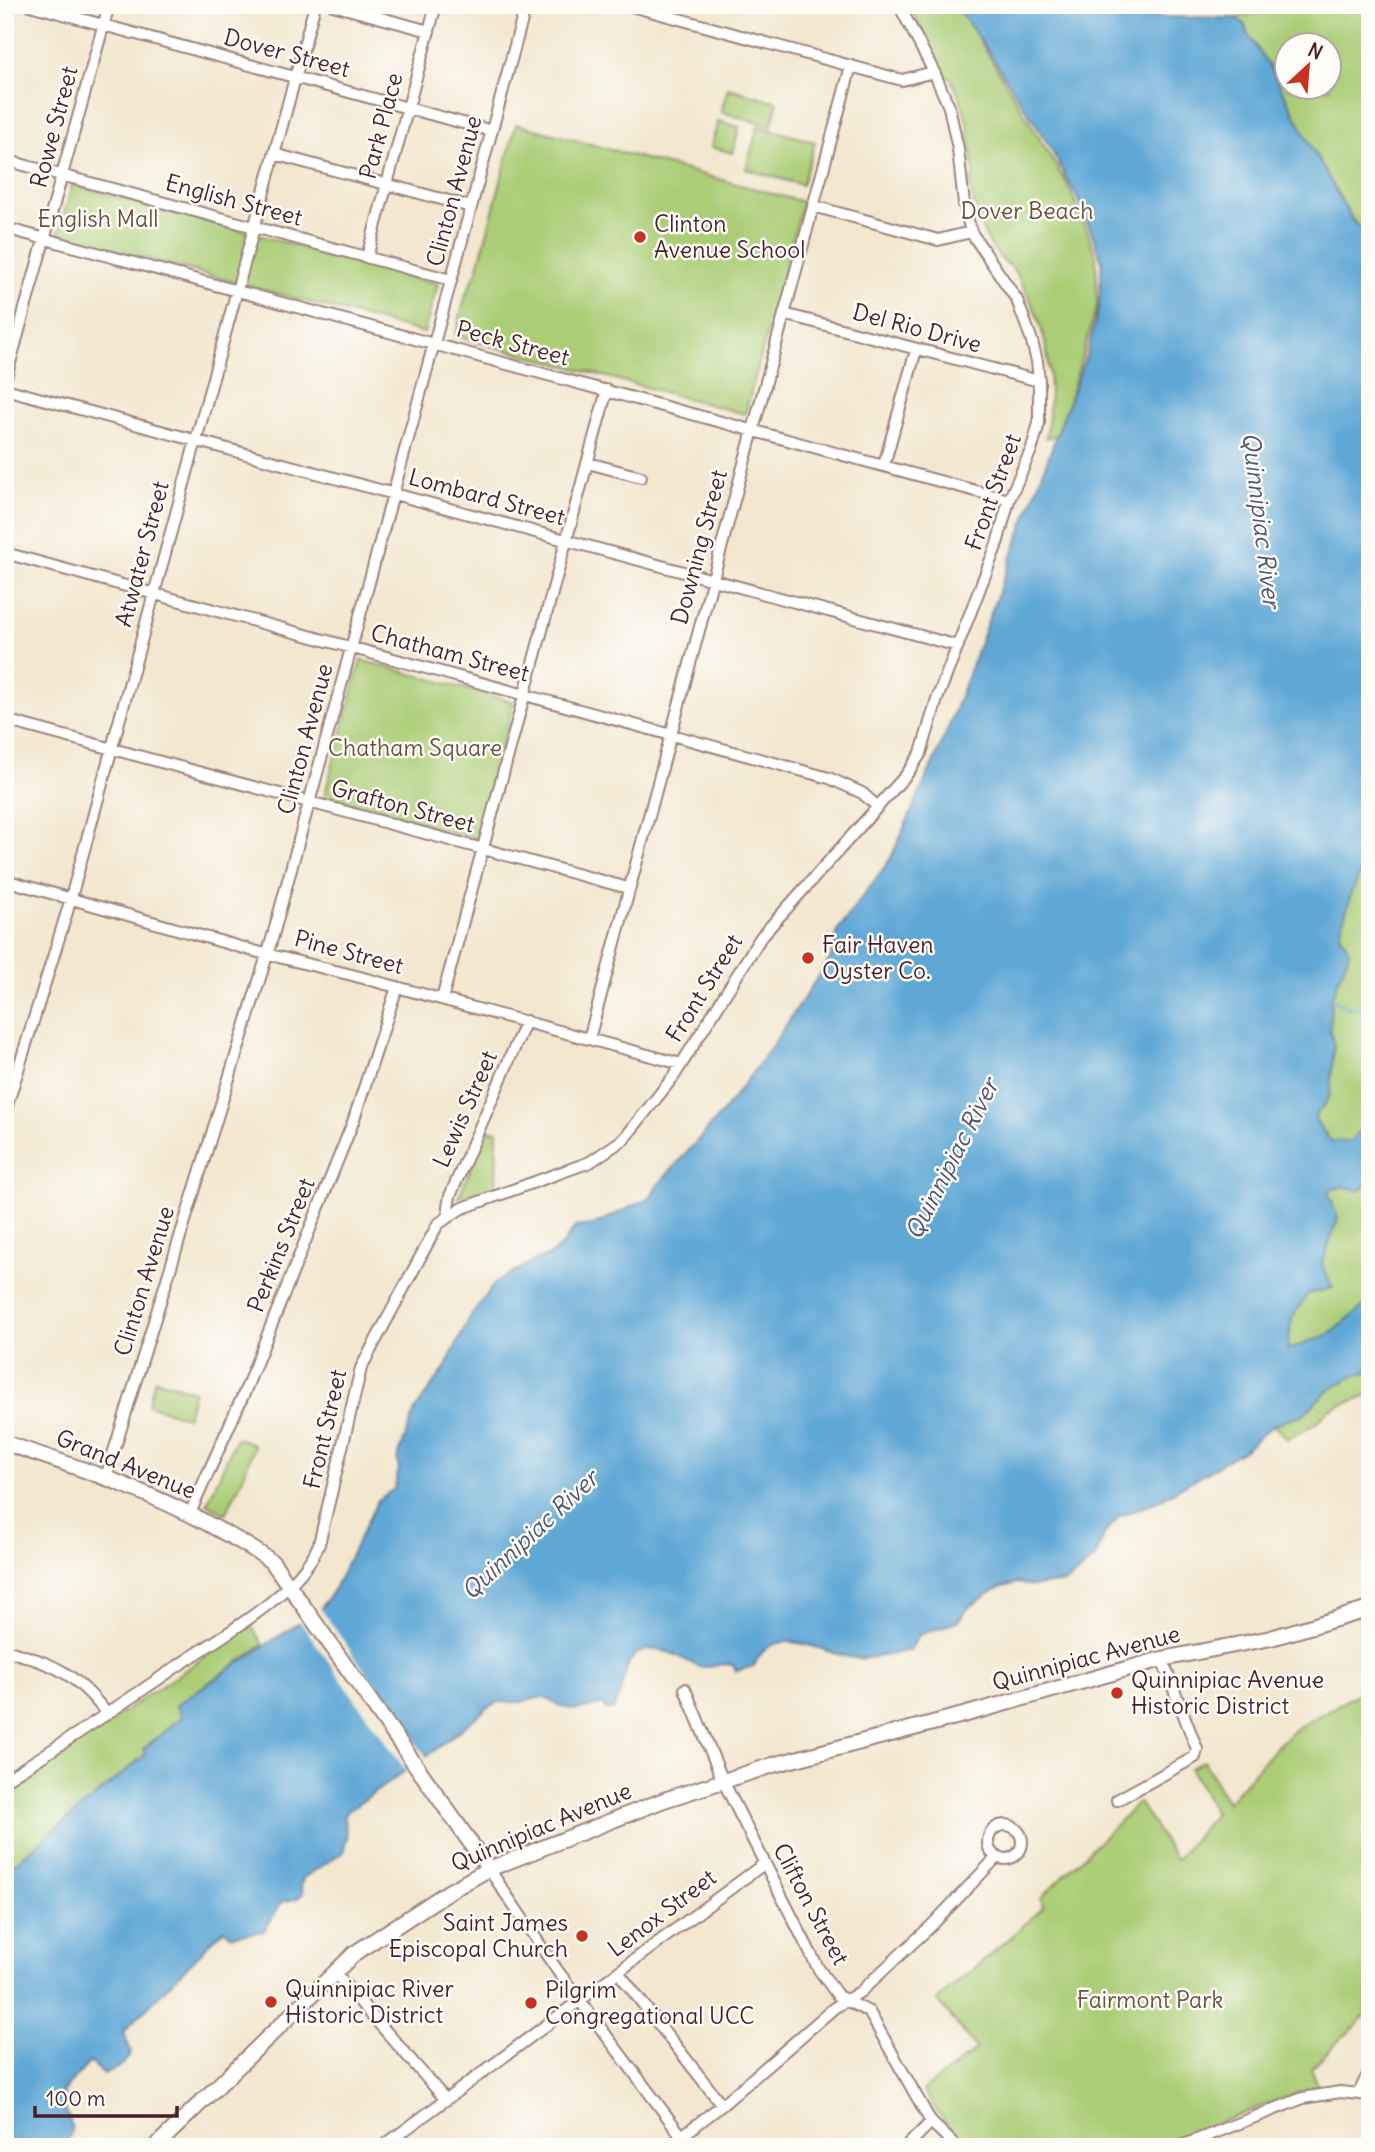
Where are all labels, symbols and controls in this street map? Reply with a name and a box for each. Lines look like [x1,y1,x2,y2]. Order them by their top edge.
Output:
street label: Dover Street [221,22,353,83]
north arrow [1274,32,1344,102]
text: N [1304,37,1327,64]
street label: Rowe Street [23,63,84,191]
street label: Park Place [352,70,409,182]
street label: Clinton Avenue [419,112,488,270]
street label: English Street [163,167,306,232]
park label: Dover Beach [960,196,1094,225]
park label: English Mall [38,204,158,233]
place label: Clinton Avenue School [654,209,805,264]
marker: Clinton Avenue School [632,229,648,245]
street label: Del Rio Drive [850,296,985,359]
street label: Peck Street [454,314,573,372]
street label: Front Street [958,429,1027,554]
water label: Quinnipiac River [1236,431,1288,612]
street label: Lombard Street [406,462,569,531]
street label: Downing Street [664,466,733,627]
street label: Atwater Street [108,478,175,630]
street label: Chatham Street [368,617,533,688]
street label: Clinton Avenue [270,660,339,818]
park label: Chatham Square [328,733,502,762]
street label: Grafton Street [328,772,478,839]
street label: Pine Street [291,923,407,980]
street label: Front Street [659,928,748,1047]
place label: Fair Haven Oyster Co. [822,930,934,985]
marker: Fair Haven Oyster Co. [800,950,816,966]
street label: Lewis Street [426,1046,503,1172]
water label: Quinnipiac River [898,1070,1006,1244]
street label: Perkins Street [240,1173,321,1316]
street label: Clinton Avenue [107,1202,180,1359]
street label: Front Street [297,1366,352,1492]
street label: Grand Avenue [52,1422,200,1505]
water label: Quinnipiac River [455,1461,606,1605]
street label: Quinnipiac Avenue [989,1618,1183,1697]
place label: Quinnipiac Avenue Historic District [1131,1665,1324,1720]
marker: Quinnipiac Avenue Historic District [1109,1685,1125,1701]
street label: Quinnipiac Avenue [446,1775,635,1878]
street label: Clifton Street [767,1838,856,1970]
street label: Lenox Street [602,1862,722,1963]
place label: Saint James Episcopal Church [389,1908,568,1963]
marker: Saint James Episcopal Church [574,1928,590,1944]
place label: Quinnipiac River Historic District [285,1974,455,2029]
place label: Pilgrim Congregational UCC [545,1975,754,2030]
park label: Fairmont Park [1077,1985,1223,2014]
marker: Quinnipiac River Historic District [263,1994,279,2010]
marker: Pilgrim Congregational UCC [523,1995,539,2011]
scale bar [35,2075,177,2119]
text: 100 m [46,2085,105,2112]

